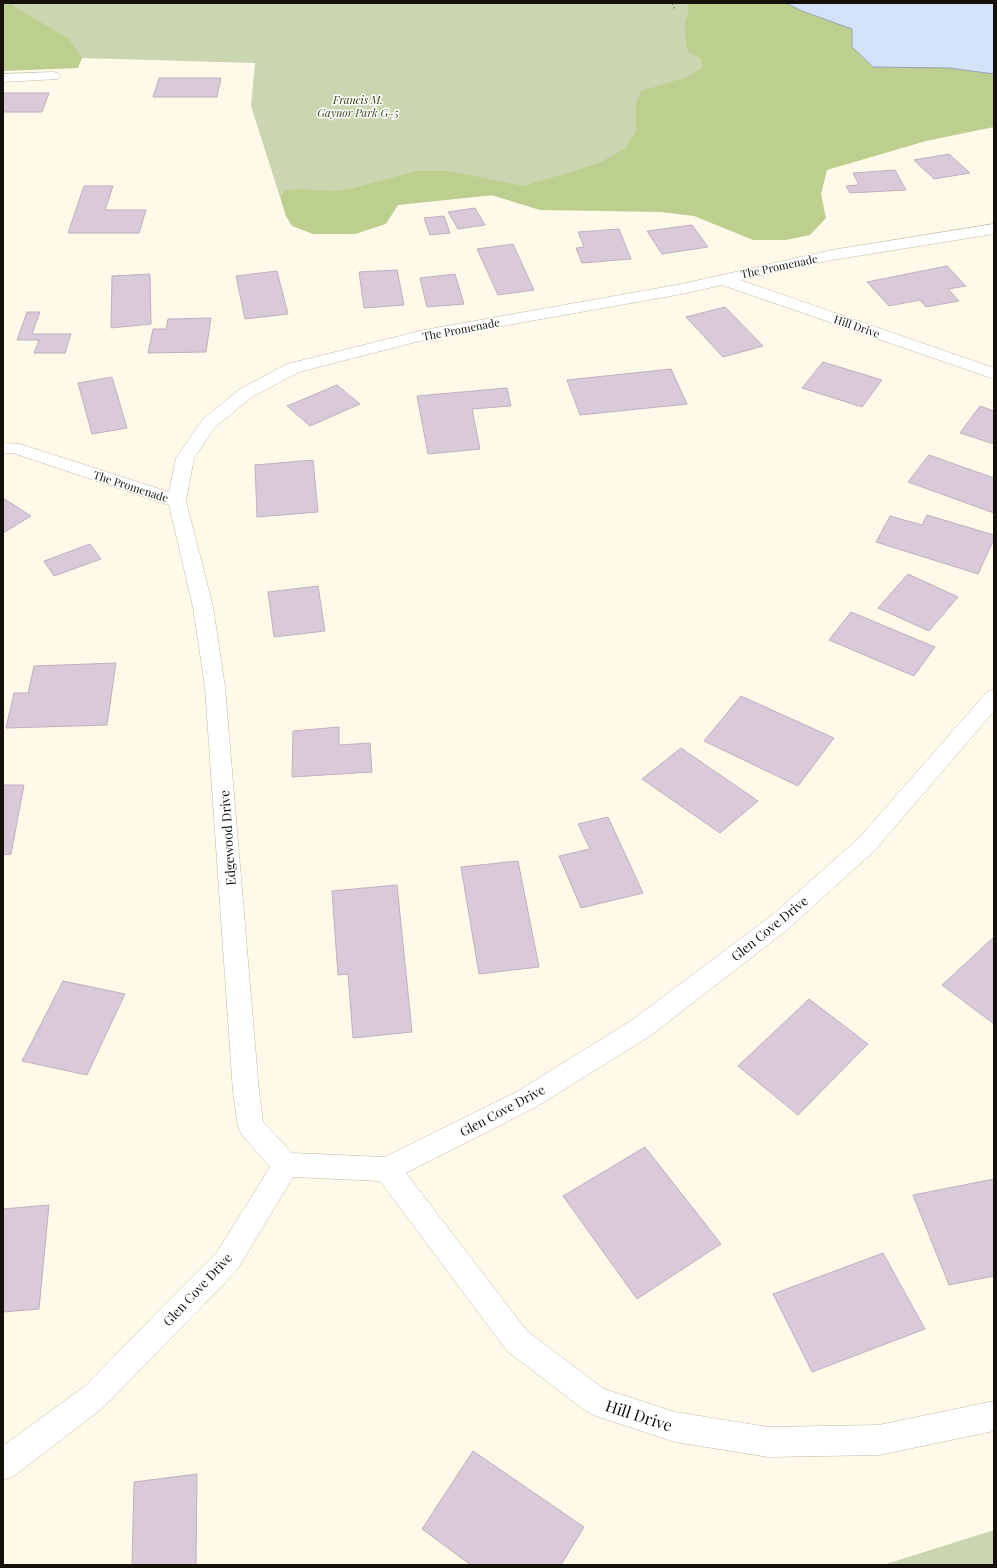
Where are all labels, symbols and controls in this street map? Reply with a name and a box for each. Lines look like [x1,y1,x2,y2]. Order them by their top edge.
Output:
park label: Francis M. Gaynor Park G-5 [317,92,399,120]
street label: The Promenade [739,250,819,281]
street label: Hill Drive [832,311,882,341]
street label: The Promenade [421,314,501,344]
street label: The Promenade [92,467,171,505]
street label: Edgewood Drive [215,789,239,886]
street label: Glen Cove Drive [727,892,811,964]
street label: Glen Cove Drive [456,1080,548,1140]
street label: Glen Cove Drive [159,1248,236,1329]
street label: Hill Drive [603,1394,675,1436]

